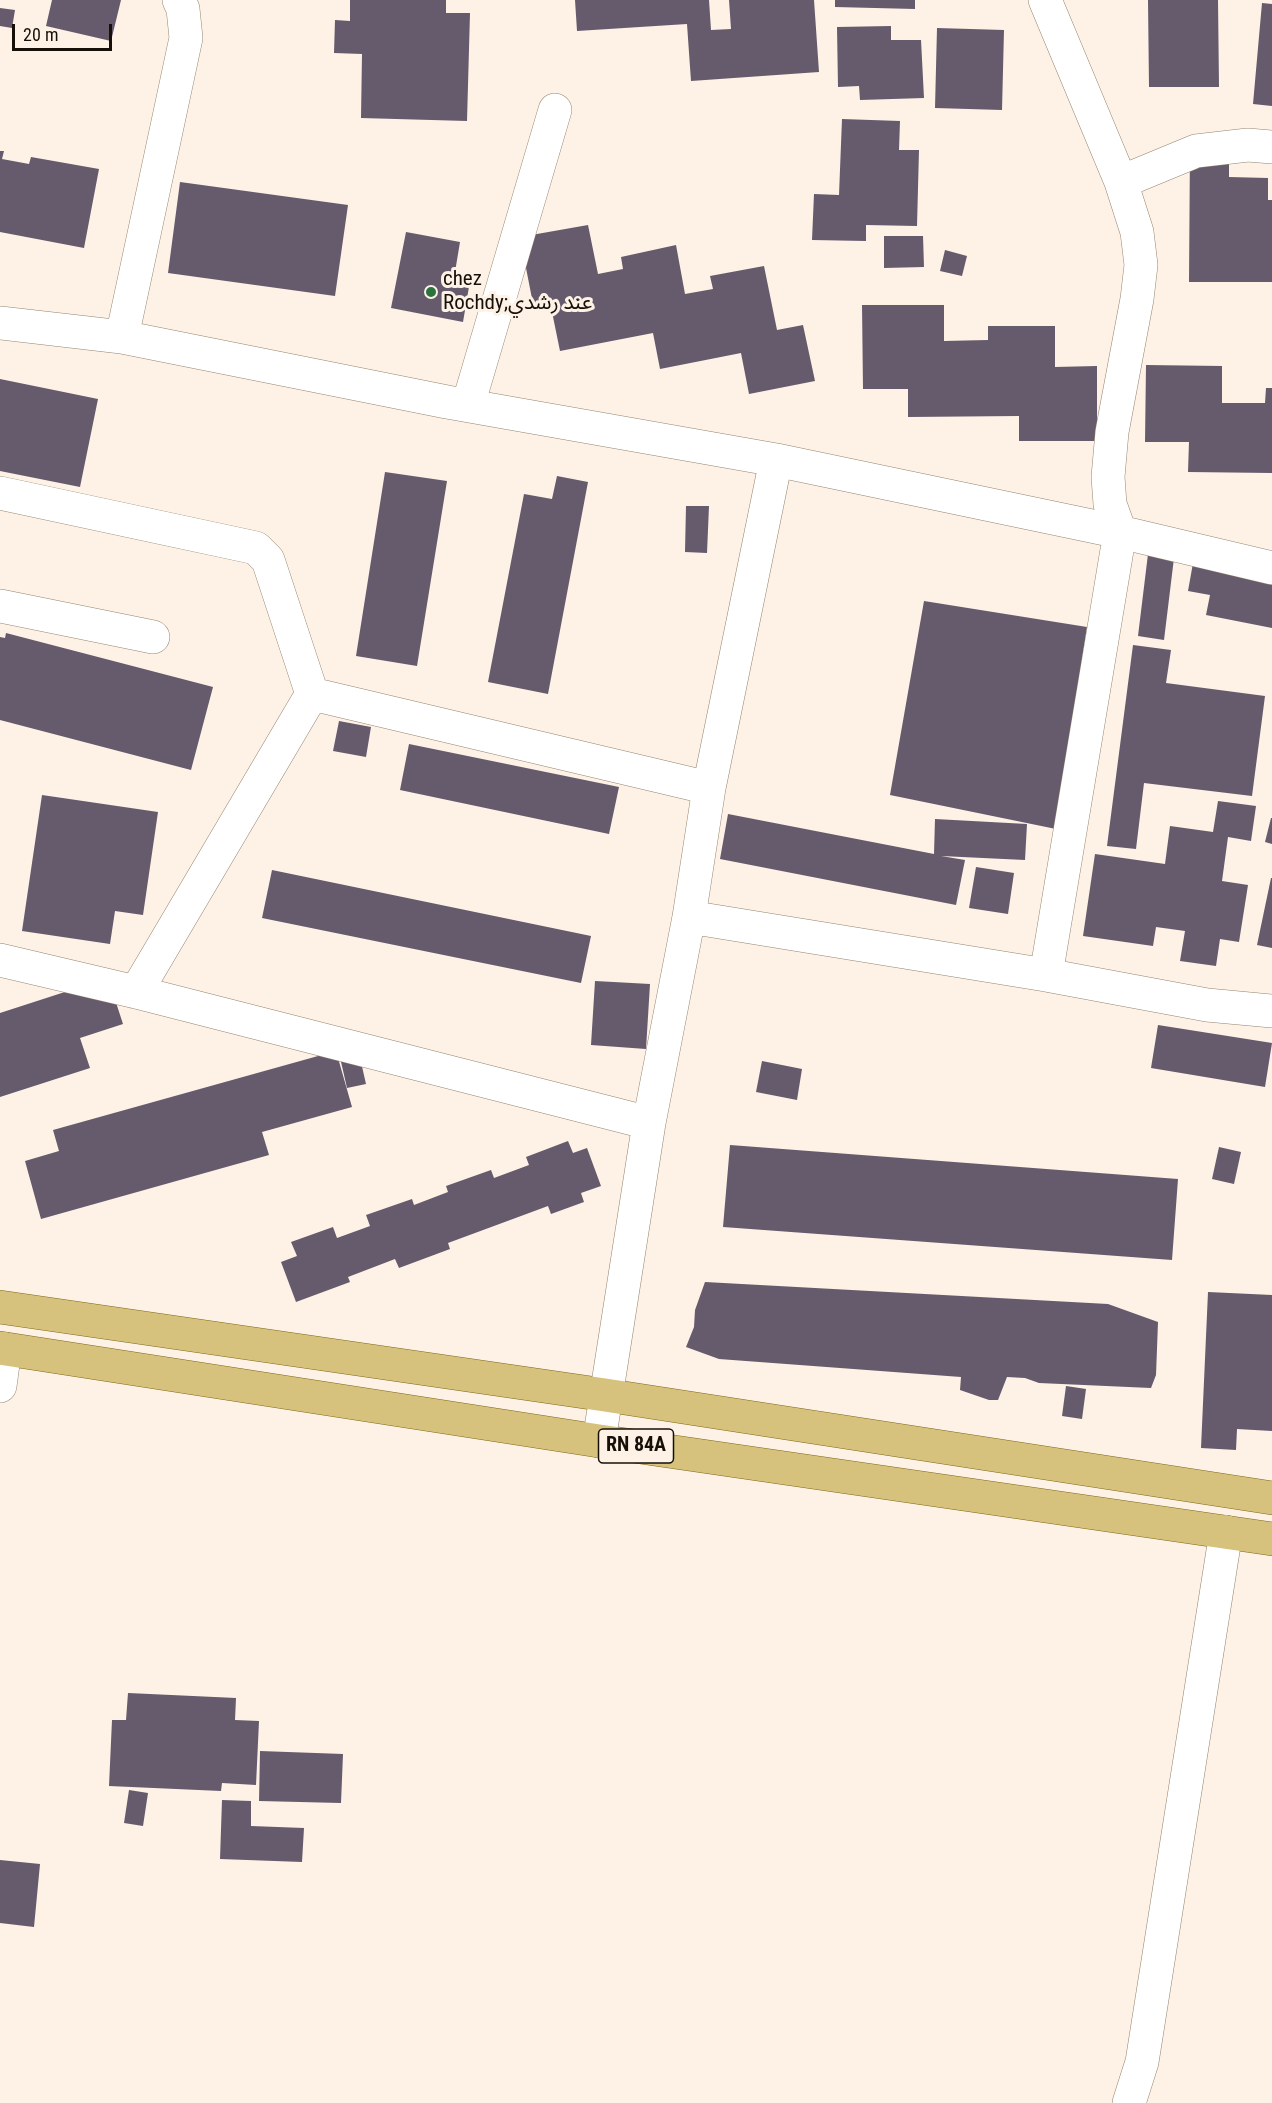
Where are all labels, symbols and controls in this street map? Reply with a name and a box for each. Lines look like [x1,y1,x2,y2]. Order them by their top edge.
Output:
scale bar [15,12,116,50]
text: 20 m [23,24,58,45]
place label: chez Rochdy;عند رشدي [443,267,592,317]
marker: chez Rochdy;عند رشدي [424,285,438,299]
road number: RN 84A [598,1429,674,1463]

